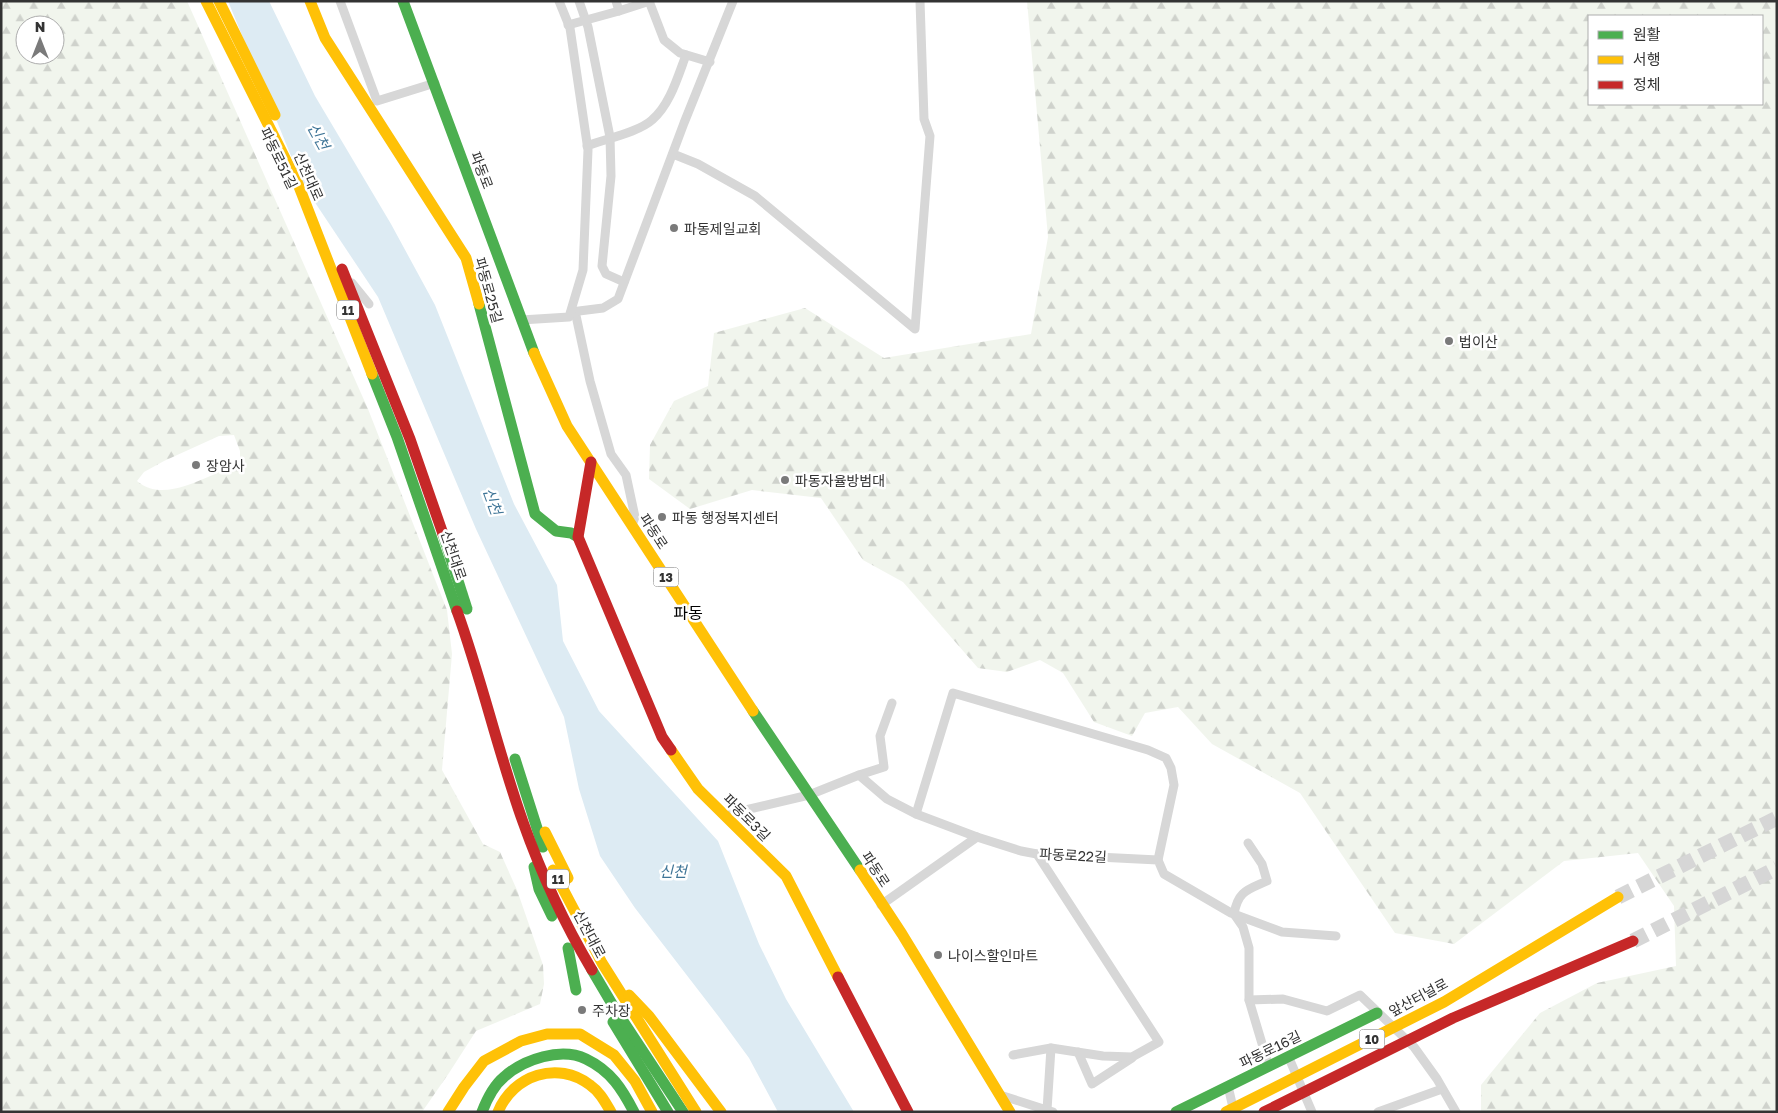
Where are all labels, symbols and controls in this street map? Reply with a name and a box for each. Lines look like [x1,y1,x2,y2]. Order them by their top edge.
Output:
north arrow [15,15,65,65]
legend [1588,15,1763,105]
text: N [35,18,45,35]
text: 원활 [1633,25,1661,43]
text: 서행 [1633,50,1661,68]
text: 정체 [1633,75,1661,93]
water label: 신천 [304,120,335,154]
street label: 파동로51길 [257,124,301,192]
street label: 신천대로 [291,149,327,203]
street label: 파동로 [467,149,497,191]
place label: 파동제일교회 [684,220,761,237]
marker: 파동제일교회 [668,222,680,234]
street label: 파동로25길 [471,255,507,325]
road number: 11 [337,300,359,320]
place label: 법이산 [1459,333,1498,350]
marker: 법이산 [1443,335,1455,347]
place label: 장암사 [206,457,245,474]
marker: 장암사 [190,459,202,471]
place label: 파동자율방범대 [795,472,885,489]
marker: 파동자율방범대 [779,474,791,486]
water label: 신천 [480,485,507,519]
place label: 파동 행정복지센터 [672,509,779,526]
street label: 파동로 [636,510,672,552]
marker: 파동 행정복지센터 [656,511,668,523]
street label: 신천대로 [438,528,470,582]
road number: 13 [654,568,678,586]
district label: 파동 [673,603,703,623]
street label: 파동로3길 [720,790,774,844]
street label: 파동로22길 [1039,845,1107,865]
street label: 파동로 [858,848,894,890]
water label: 신천 [659,862,689,880]
road number: 11 [547,870,569,889]
street label: 신천대로 [570,907,610,961]
place label: 나이스할인마트 [948,947,1038,964]
marker: 나이스할인마트 [932,949,944,961]
street label: 앞산터널로 [1386,974,1451,1020]
place label: 주차장 [592,1002,631,1019]
marker: 주차장 [576,1004,588,1016]
street label: 파동로16길 [1236,1027,1304,1071]
road number: 10 [1360,1030,1384,1048]

